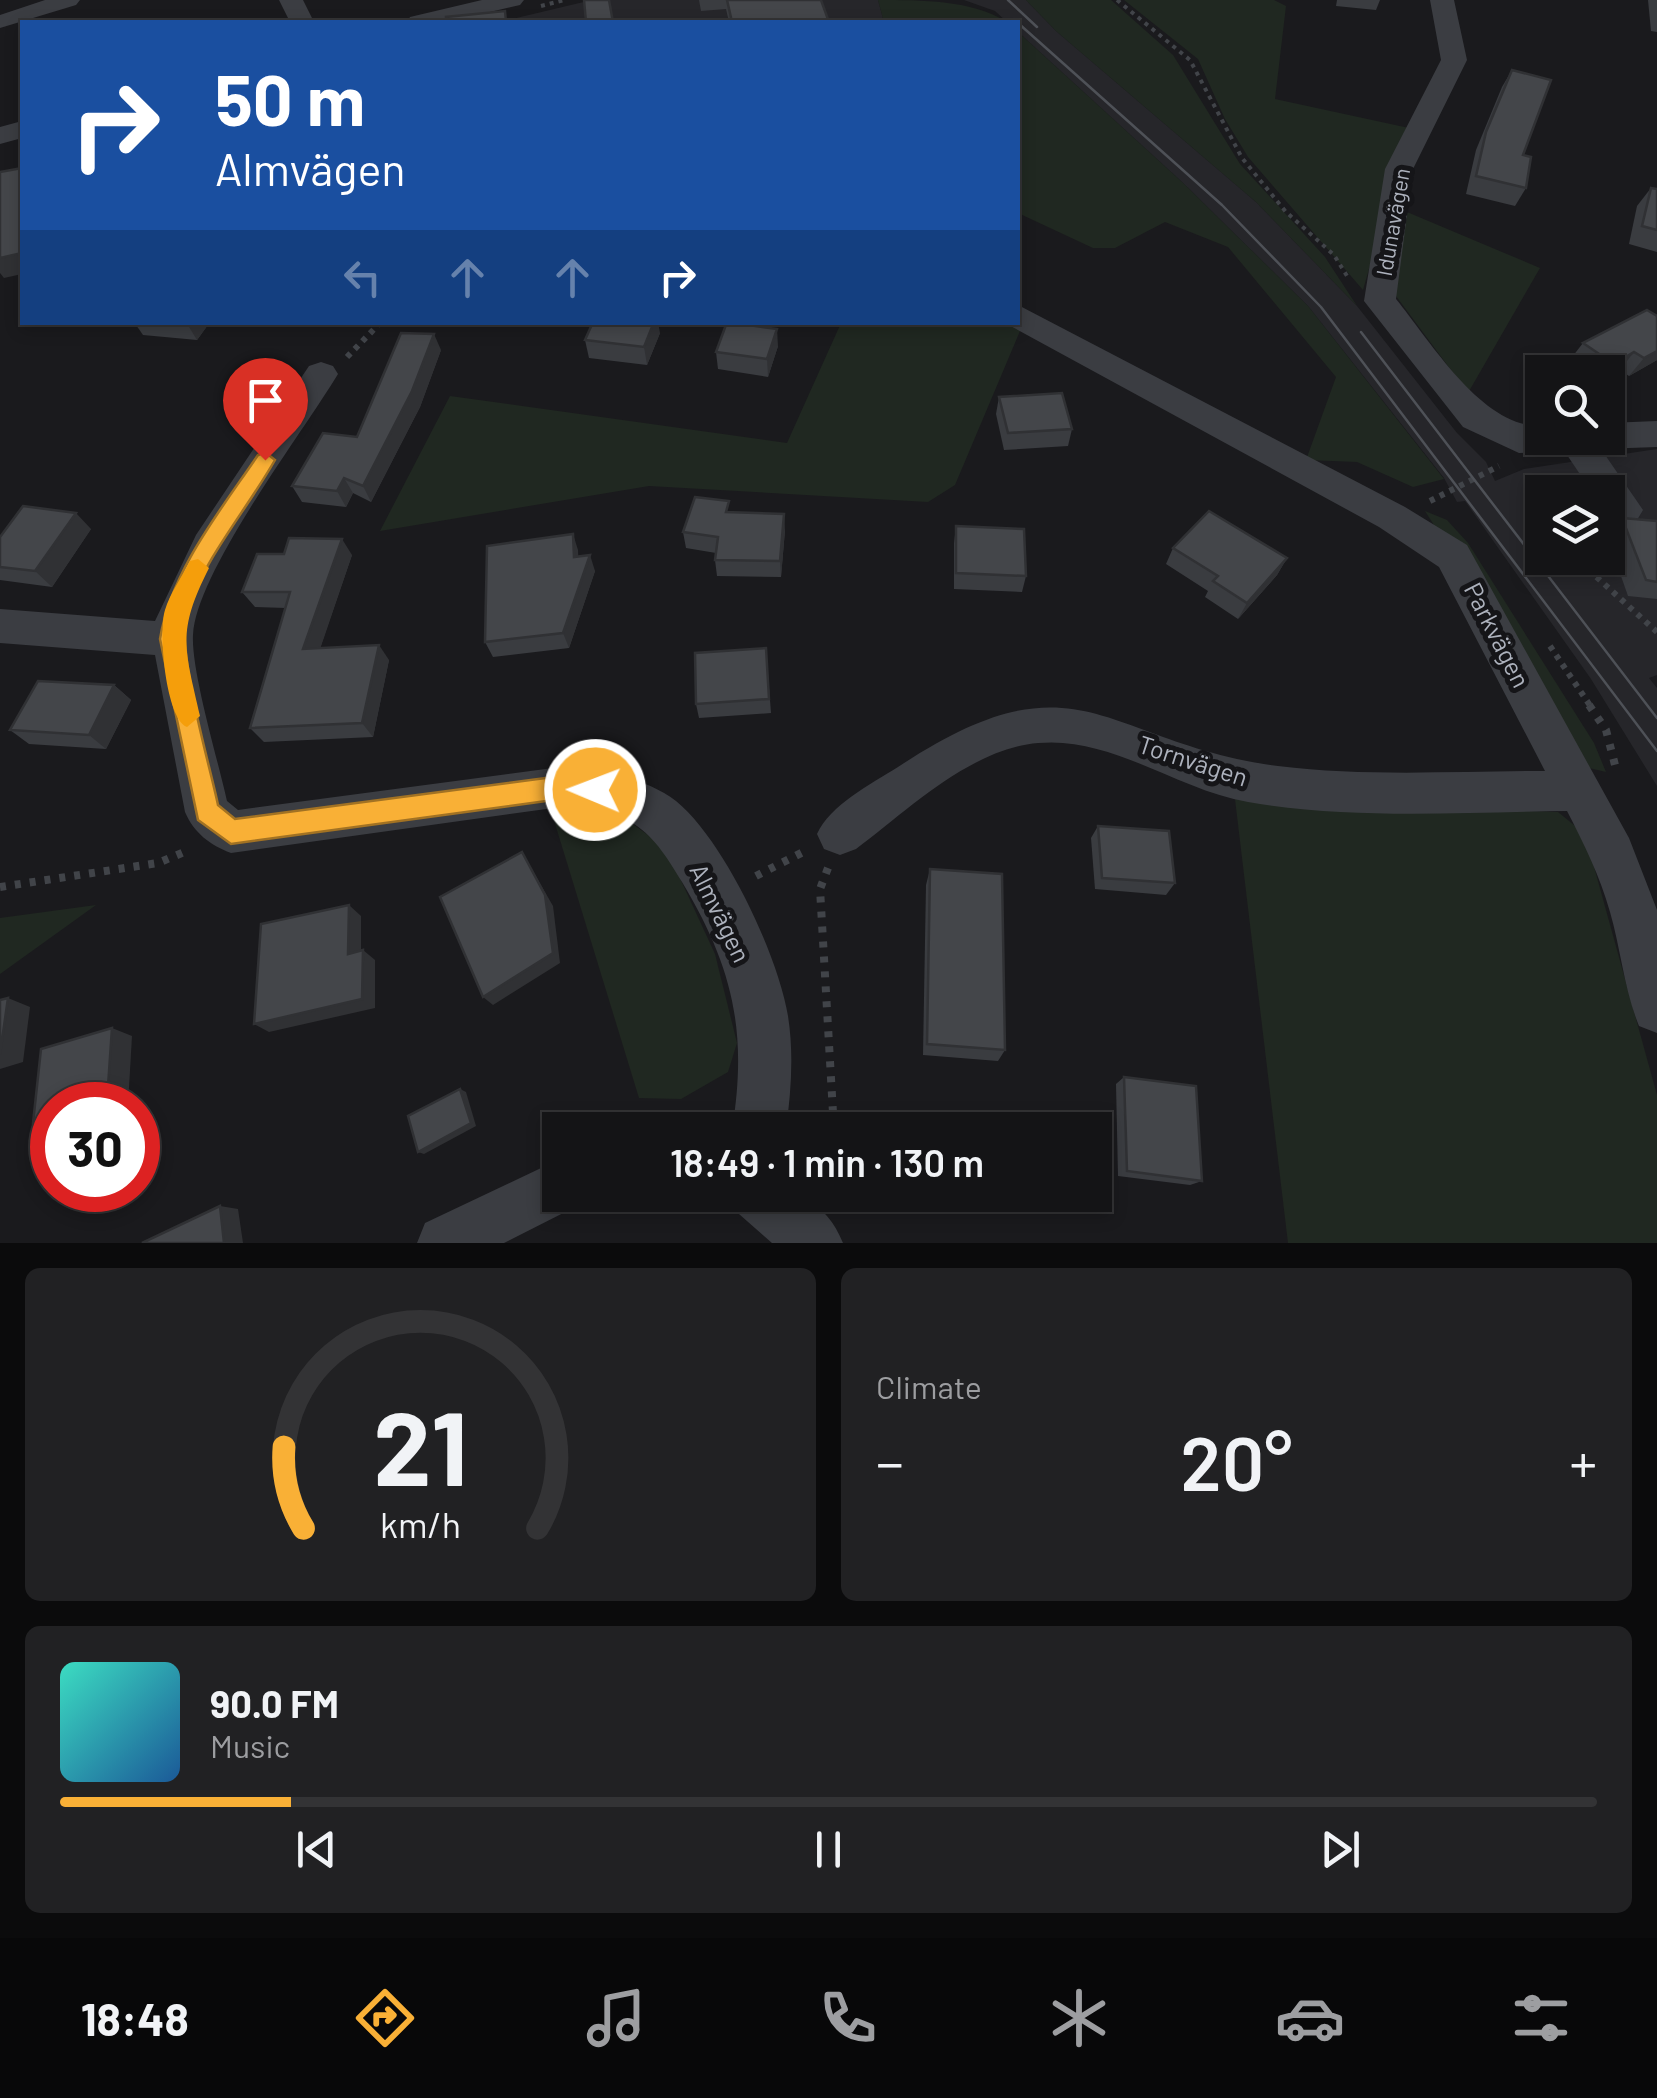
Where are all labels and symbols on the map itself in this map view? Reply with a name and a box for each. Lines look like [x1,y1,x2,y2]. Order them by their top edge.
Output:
street label: Idunavägen [1370,166,1414,278]
pin [223,358,308,461]
street label: Parkvägen [1459,577,1537,692]
street label: Tornvägen [1135,728,1252,792]
position arrow [543,738,647,842]
street label: Almvägen [684,858,758,967]
speed limit sign: 30 [30,1082,160,1212]

